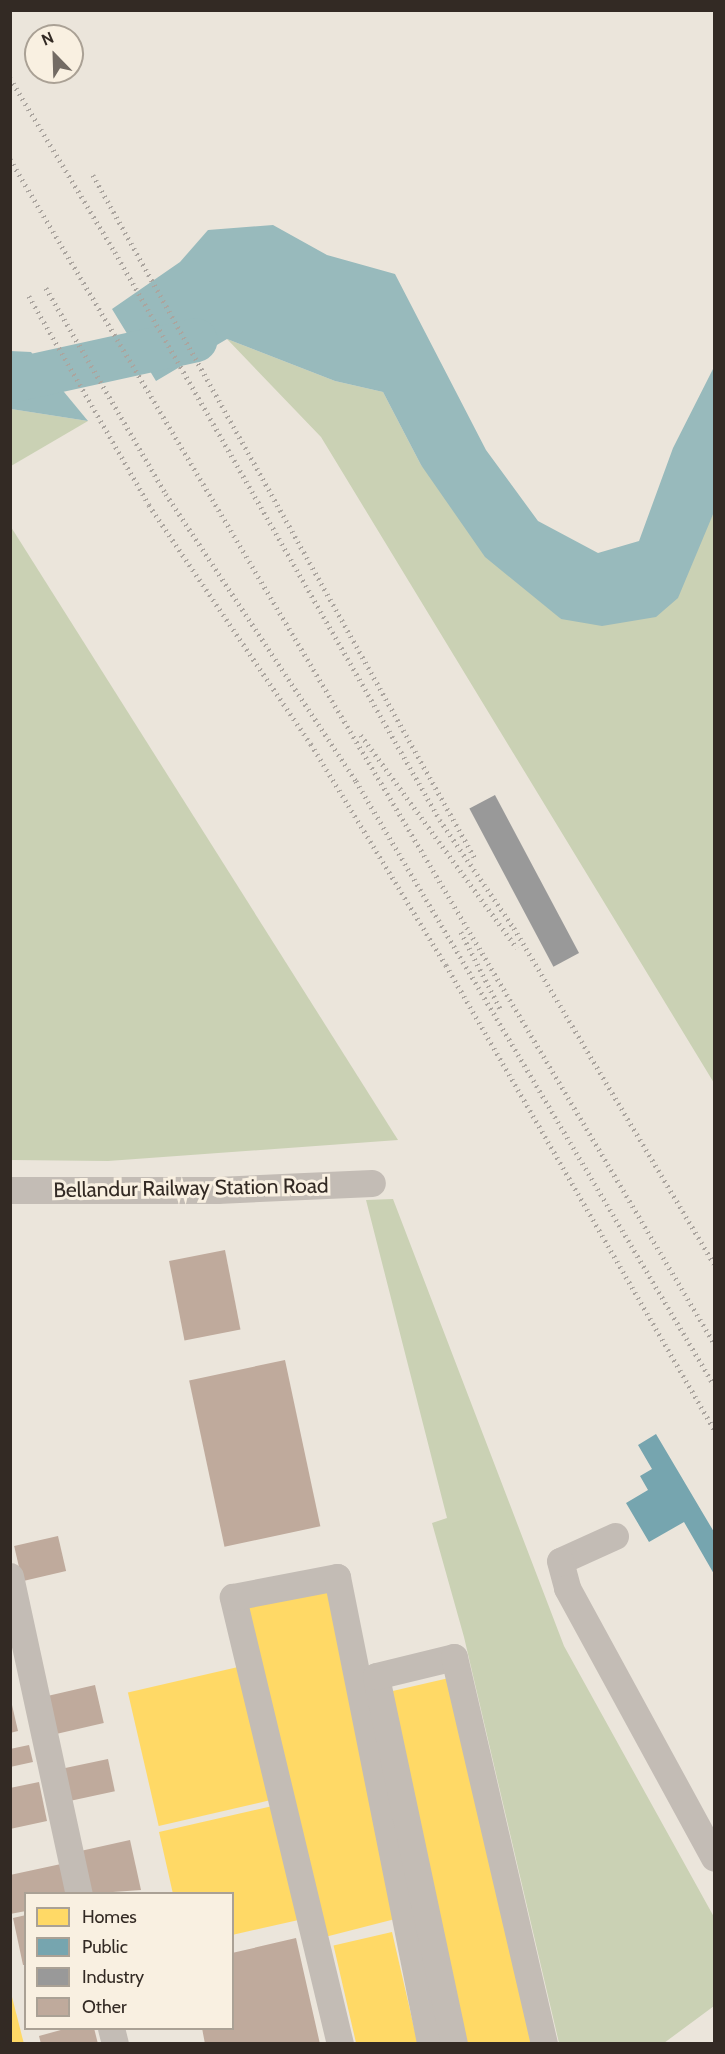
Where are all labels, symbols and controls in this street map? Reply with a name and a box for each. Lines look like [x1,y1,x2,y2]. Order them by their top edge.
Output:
north arrow [24,24,84,84]
text: N [39,28,56,50]
street label: Bellandur Railway Station Road [53,1173,329,1203]
legend [24,1892,234,2030]
text: Homes [82,1906,137,1928]
text: Public [82,1936,128,1958]
text: Industry [82,1966,144,1988]
text: Other [82,1996,127,2018]

